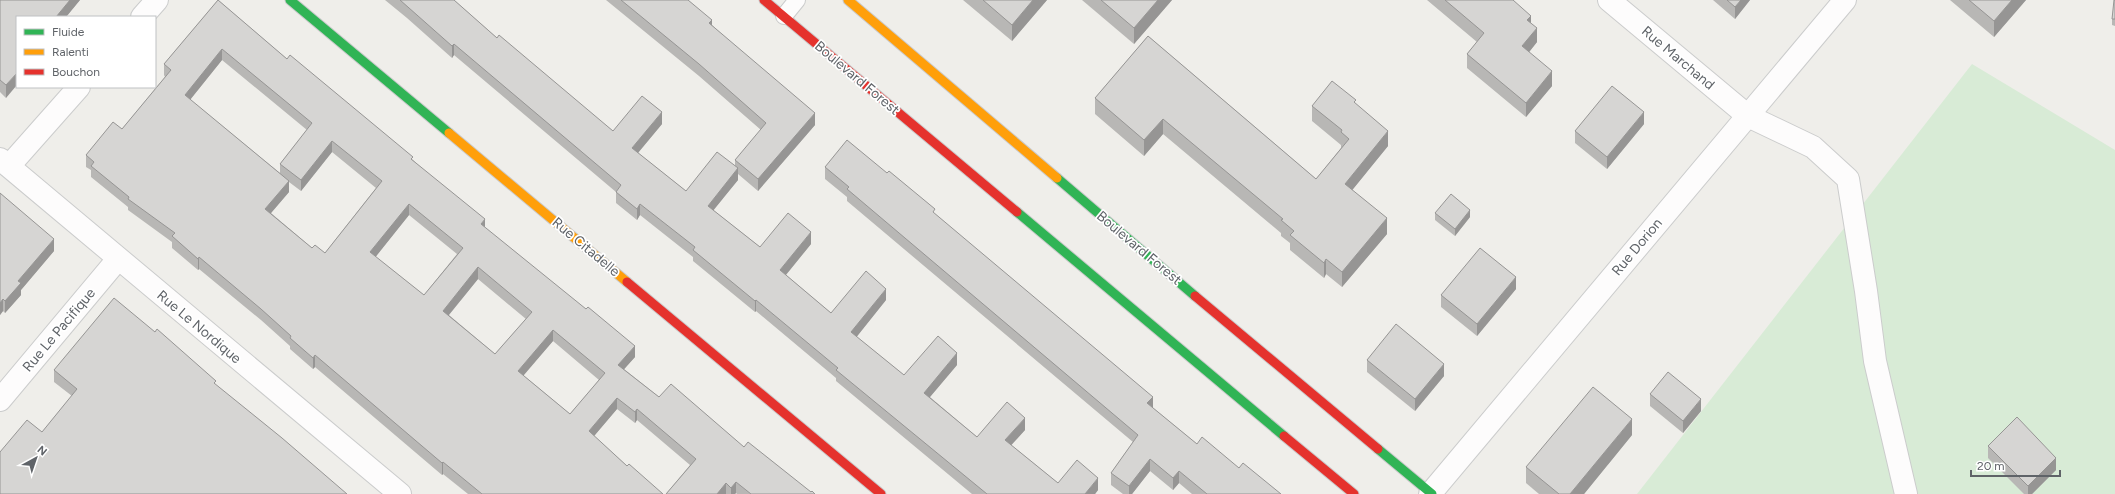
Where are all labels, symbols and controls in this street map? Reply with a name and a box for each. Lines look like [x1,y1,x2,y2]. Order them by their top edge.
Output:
legend [16,16,156,88]
street label: Rue Marchand [1638,23,1718,93]
text: Fluide [52,25,85,39]
street label: Boulevard Forest [811,38,903,118]
text: Ralenti [52,45,89,59]
text: Bouchon [52,65,100,79]
street label: Boulevard Forest [1093,208,1185,288]
street label: Rue Citadelle [549,214,624,280]
street label: Rue Dorion [1608,215,1666,279]
street label: Rue Le Pacifique [19,284,99,375]
street label: Rue Le Nordique [153,287,245,367]
north arrow [16,438,56,478]
text: N [35,443,50,458]
scale bar [1971,452,2060,478]
text: 20 m [1977,459,2005,473]

